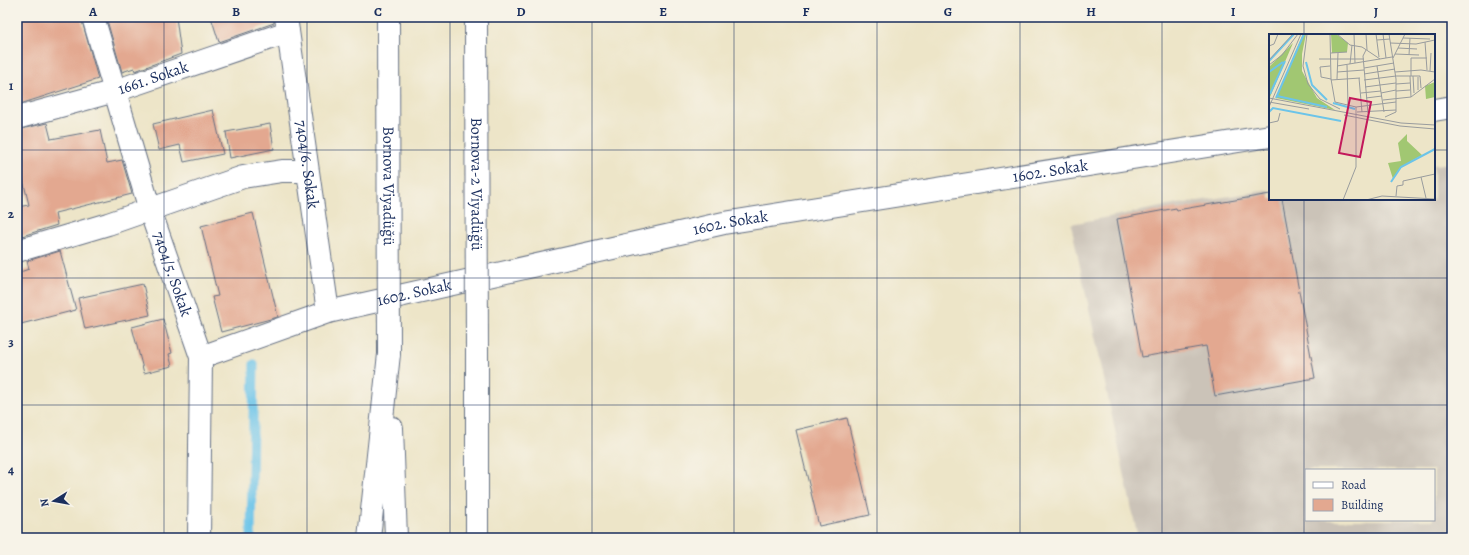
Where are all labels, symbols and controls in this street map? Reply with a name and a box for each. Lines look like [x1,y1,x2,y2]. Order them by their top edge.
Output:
text: A [88,3,98,20]
text: B [232,3,240,20]
text: C [374,3,382,20]
text: D [516,3,526,20]
text: E [659,3,667,20]
text: F [803,3,810,20]
text: G [944,3,952,20]
text: H [1086,3,1096,20]
text: I [1231,3,1236,20]
text: J [1374,3,1378,20]
inset map [1269,34,1435,200]
street label: 1661. Sokak [115,56,191,100]
text: 1 [9,77,14,94]
street label: Bornova-2 Viyadüğü [465,117,488,251]
street label: 7404/6. Sokak [290,119,324,210]
street label: Bornova Viyadüğü [377,126,400,246]
street label: 1602. Sokak [1011,154,1090,188]
text: 2 [8,205,15,222]
street label: 1602. Sokak [691,205,770,241]
street label: 7404/5. Sokak [147,228,197,320]
street label: 1602. Sokak [375,274,454,312]
text: 3 [8,333,14,350]
text: 4 [8,461,14,478]
legend [1305,469,1435,521]
text: Road [1341,477,1367,493]
north arrow [34,481,74,521]
text: N [37,497,53,508]
text: Building [1341,497,1383,513]

